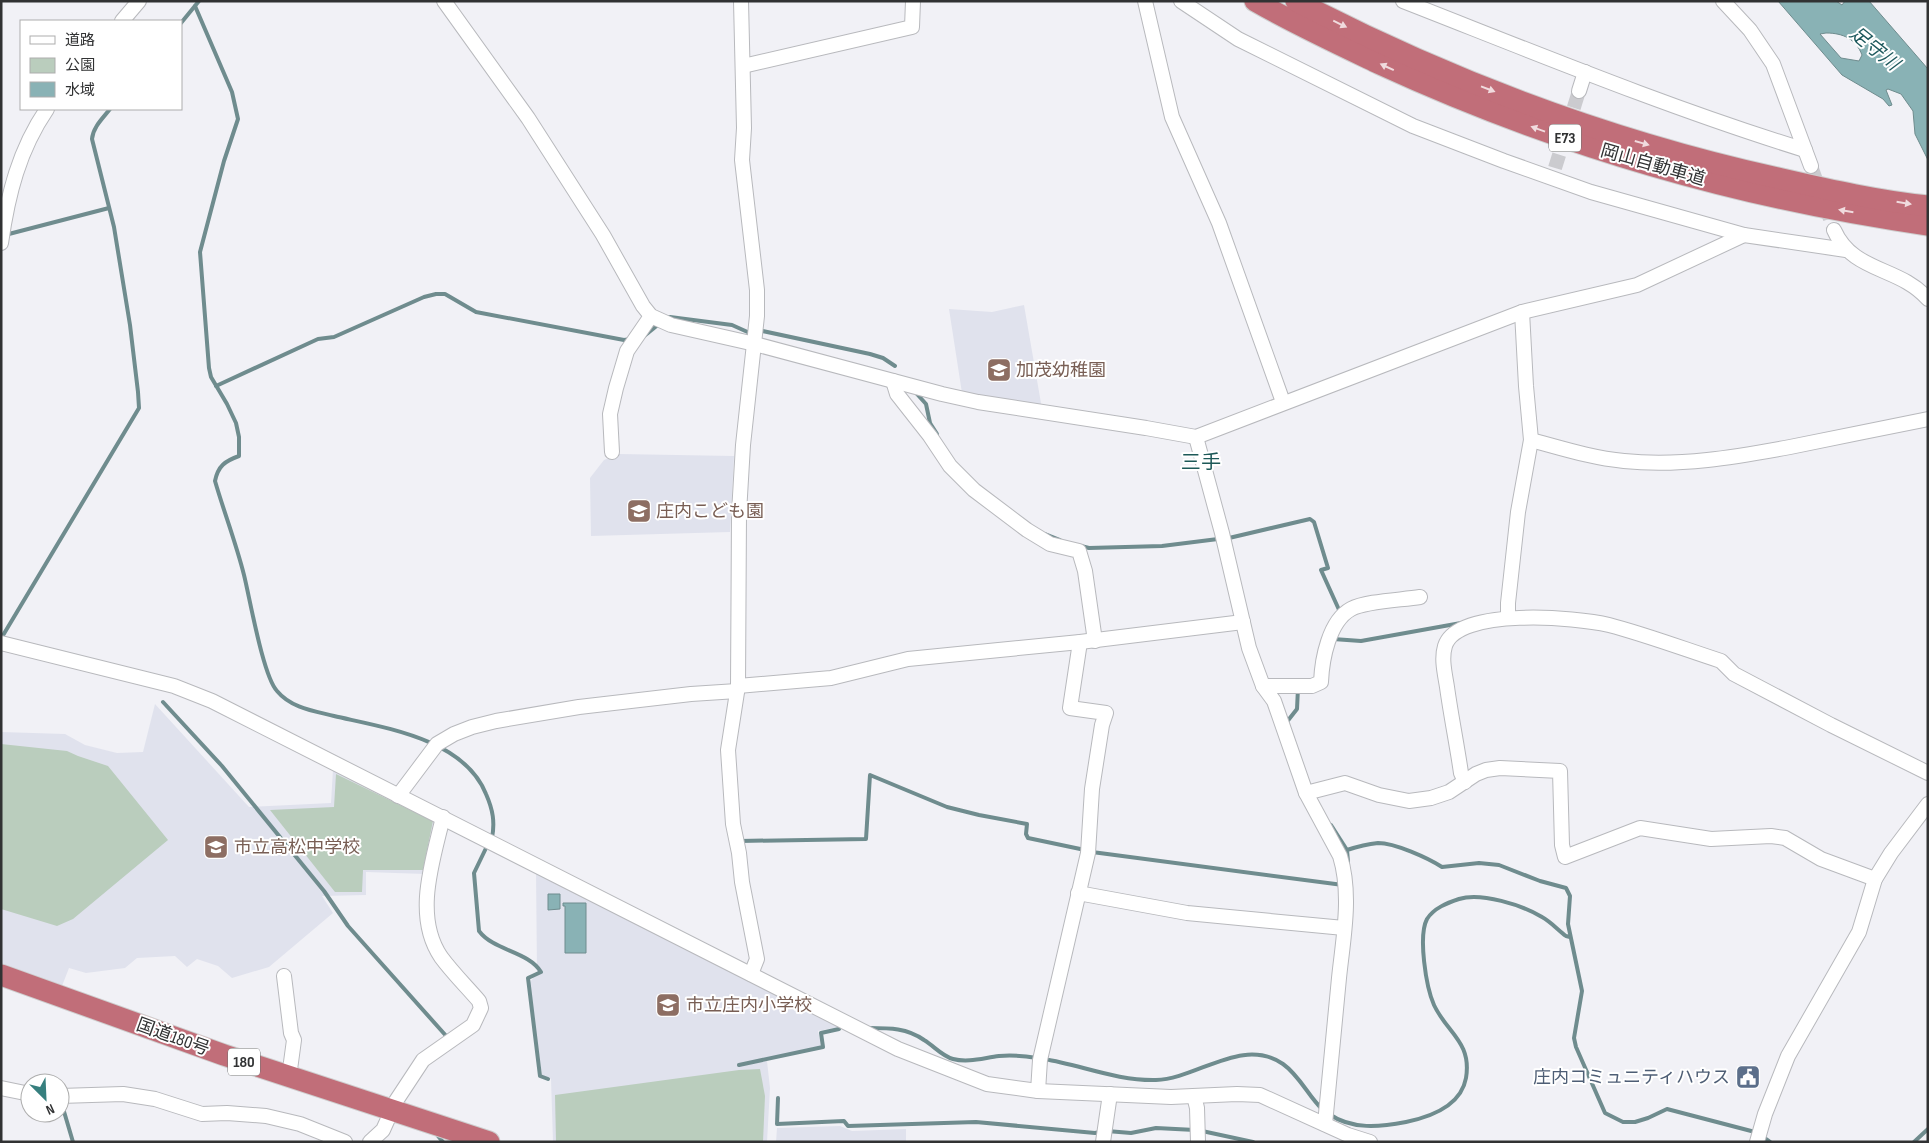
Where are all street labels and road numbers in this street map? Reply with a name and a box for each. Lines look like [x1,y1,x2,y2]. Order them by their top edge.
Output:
road number: E73 [1549,125,1581,152]
street label: 岡山自動車道 [1598,140,1708,190]
street label: 国道180号 [134,1014,212,1060]
road number: 180 [228,1048,260,1076]

